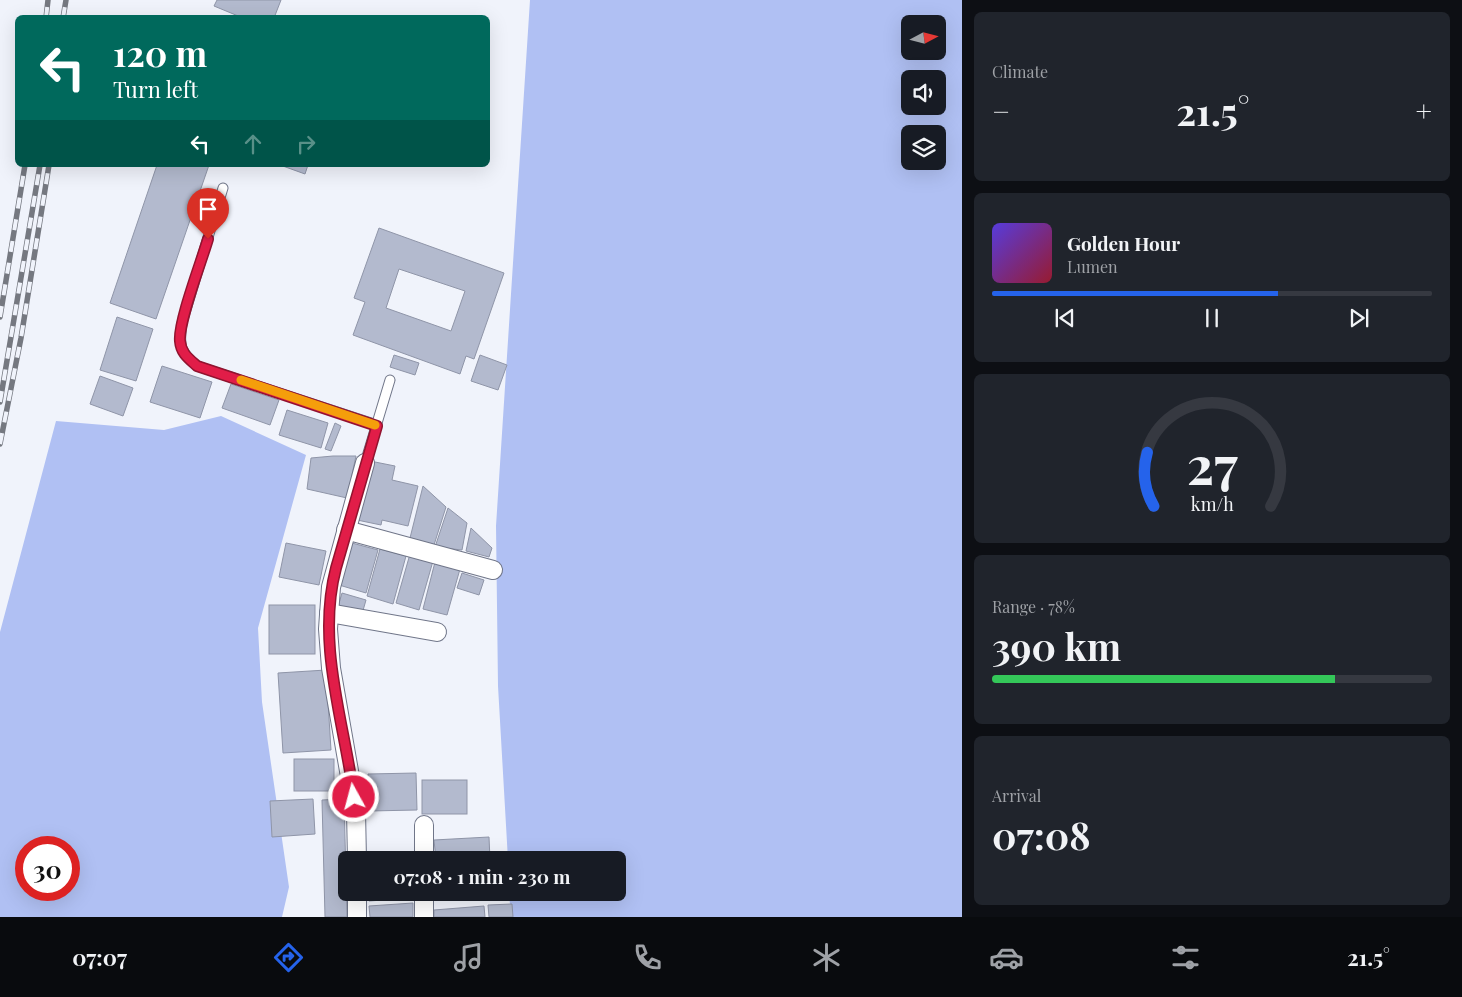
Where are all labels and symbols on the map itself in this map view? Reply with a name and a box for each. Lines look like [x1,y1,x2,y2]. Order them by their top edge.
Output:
north arrow [901,15,946,60]
pin [187,188,229,239]
position arrow [327,770,379,822]
speed limit sign: 30 [15,836,80,901]

